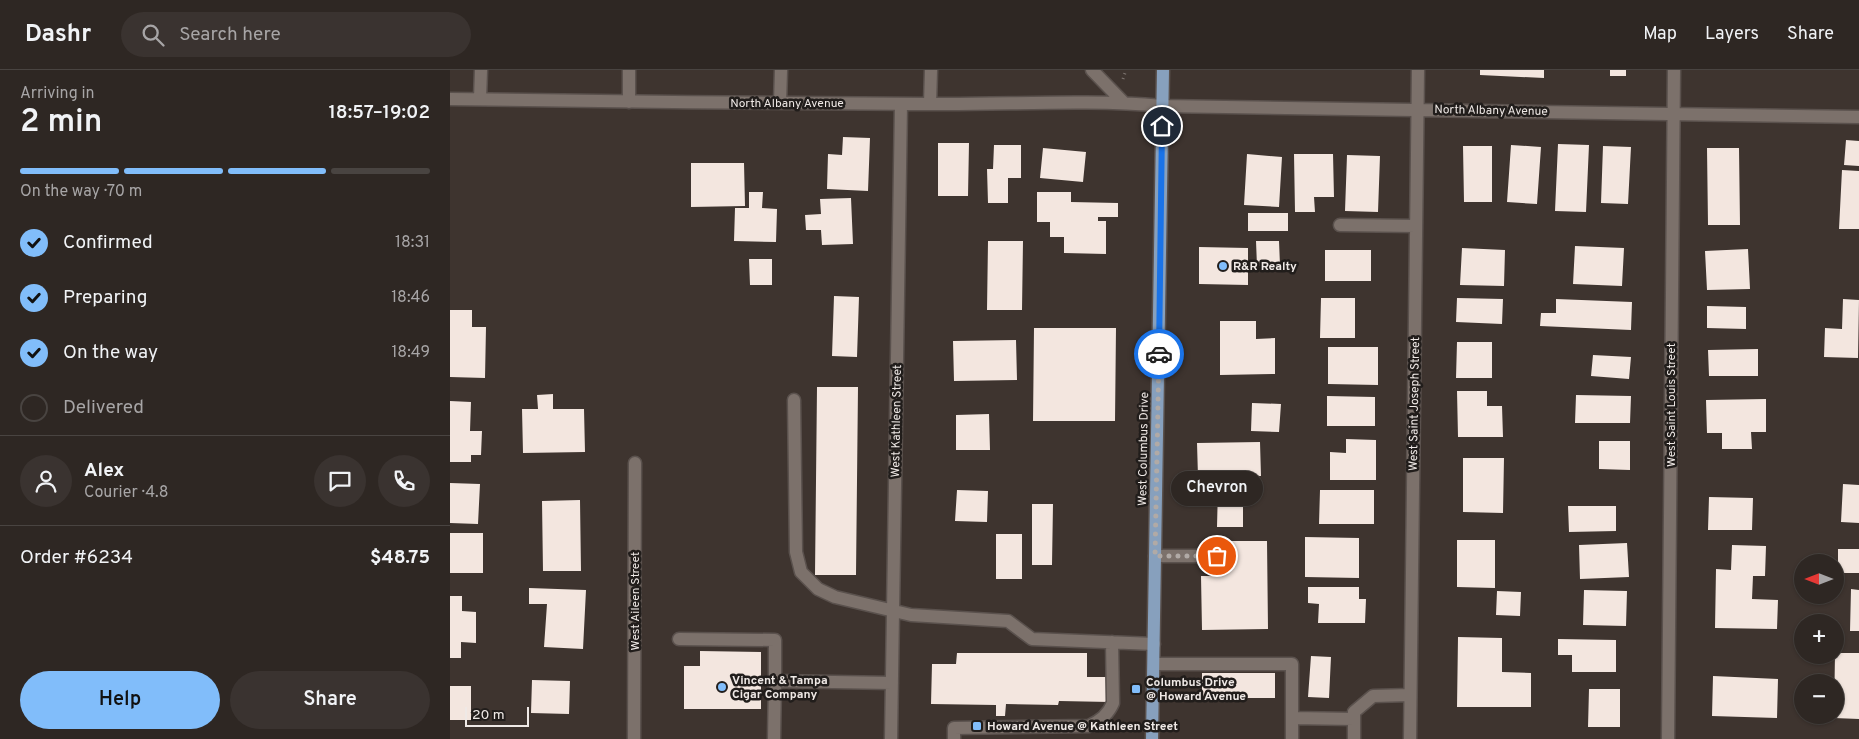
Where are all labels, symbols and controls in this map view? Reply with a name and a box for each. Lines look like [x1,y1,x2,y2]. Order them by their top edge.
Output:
search box [121,12,471,57]
text: Dashr [25,20,91,50]
icon: search [139,21,167,49]
text: Search here [179,23,281,47]
text: Map [1643,23,1677,46]
text: Layers [1705,23,1759,46]
text: Share [1787,23,1834,46]
text: Arriving in [20,84,95,104]
street label: North Albany Avenue [730,96,844,112]
text: 18:57–19:02 [328,101,430,125]
street label: North Albany Avenue [1434,102,1548,120]
text: 2 min [20,103,102,143]
pin [1141,105,1183,147]
icon: home [1148,112,1176,140]
text: On the way · 70 m [20,182,142,202]
icon: check [20,229,48,257]
text: Confirmed [63,231,153,255]
text: 18:31 [395,233,430,253]
place label: R&R Realty [1233,259,1297,275]
marker: R&R Realty [1217,260,1229,272]
icon: check [20,284,48,312]
text: Preparing [63,286,147,310]
text: 18:46 [391,288,430,308]
courier [1134,329,1184,379]
street label: West Saint Joseph Street [1406,337,1424,471]
icon: check [20,339,48,367]
icon: car [1145,340,1173,368]
text: On the way [63,341,158,365]
text: 18:49 [391,343,430,363]
street label: West Saint Louis Street [1664,343,1680,467]
street label: West Kathleen Street [888,364,906,478]
street label: West Columbus Drive [1135,392,1153,506]
text: Delivered [63,396,144,420]
button: person [20,455,72,507]
button: chat [314,455,366,507]
button: phone [378,455,430,507]
text: Alex [84,459,124,483]
callout: Chevron [1171,471,1263,506]
text: Chevron [1186,478,1248,498]
text: Courier · 4.8 [84,483,168,503]
pin [1196,535,1238,577]
icon: bag [1203,542,1231,570]
text: Order #6234 [20,546,133,570]
text: $48.75 [370,546,430,570]
street label: West Aileen Street [628,552,644,650]
north arrow [1794,554,1844,604]
map controls [1794,554,1844,724]
button: + [1794,614,1844,664]
button: Help [20,671,220,729]
button: Share [230,671,430,729]
place label: Vincent & Tampa Cigar Company [732,673,828,703]
button: − [1794,674,1844,724]
place label: Columbus Drive @ Howard Avenue [1146,675,1246,705]
marker: Vincent & Tampa Cigar Company [716,681,728,693]
marker: Columbus Drive @ Howard Avenue [1130,683,1142,695]
scale bar [465,704,529,727]
text: 20 m [472,707,505,724]
place label: Howard Avenue @ Kathleen Street [987,719,1178,735]
marker: Howard Avenue @ Kathleen Street [971,720,983,732]

